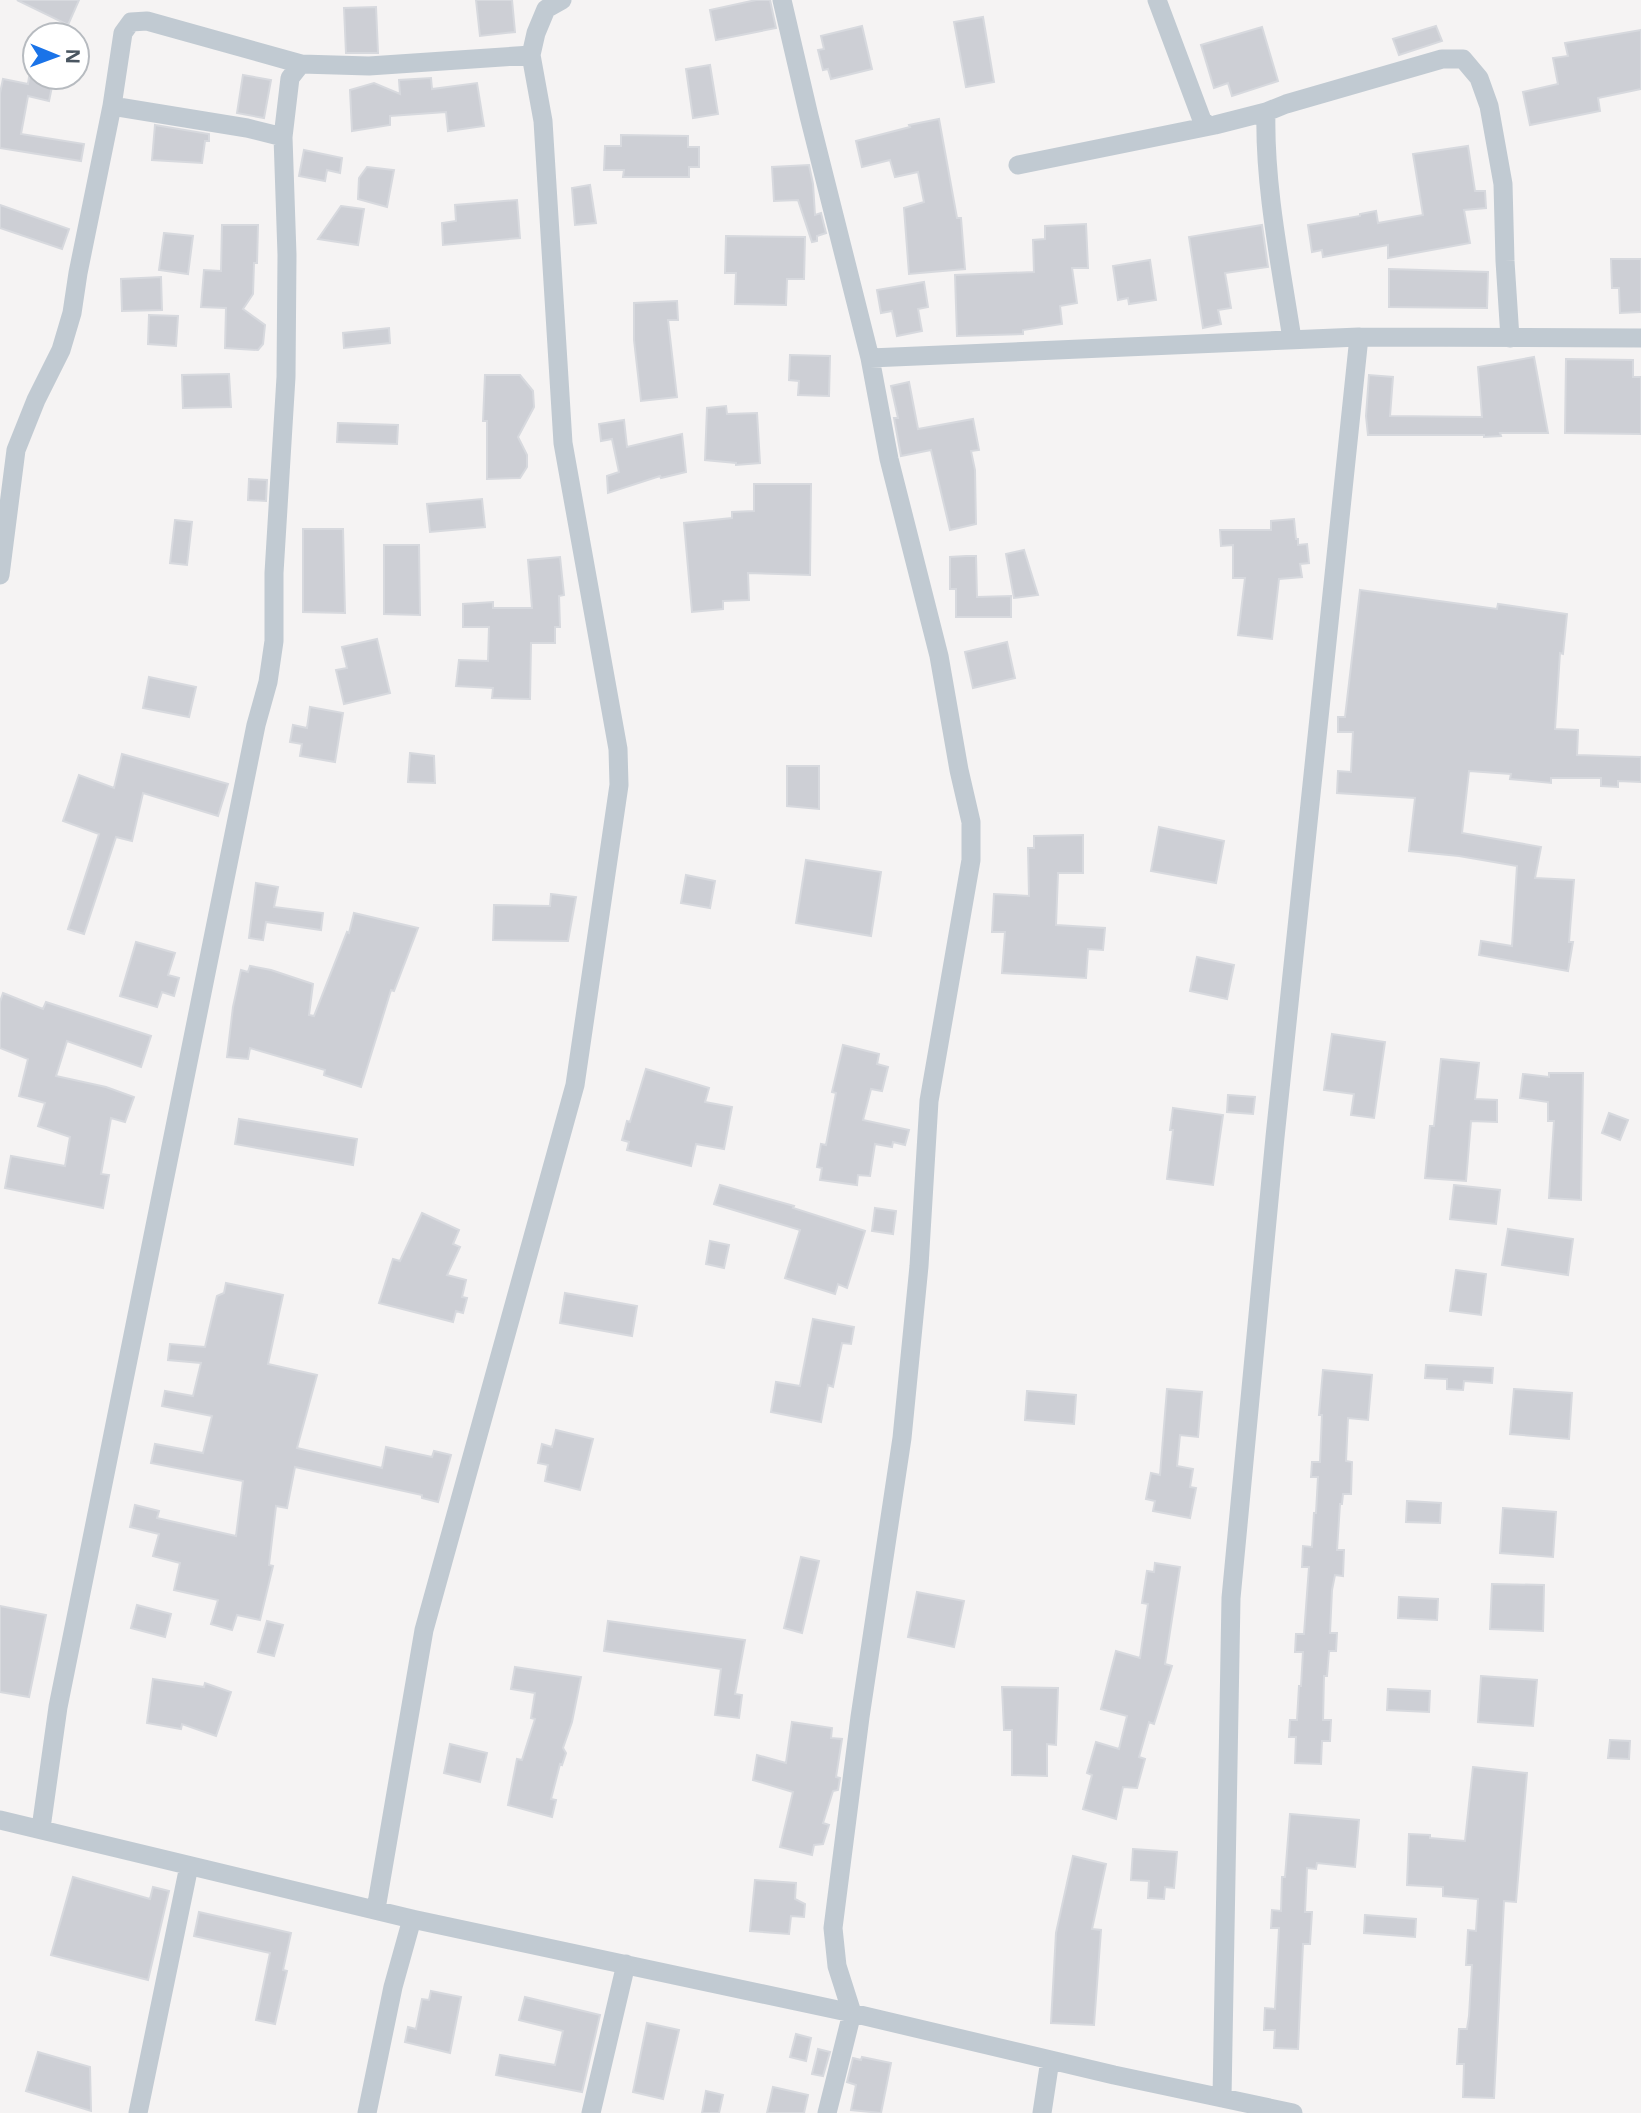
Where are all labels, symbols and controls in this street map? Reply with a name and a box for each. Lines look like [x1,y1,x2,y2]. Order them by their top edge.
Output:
north arrow [21,21,91,91]
text: N [60,48,86,64]

